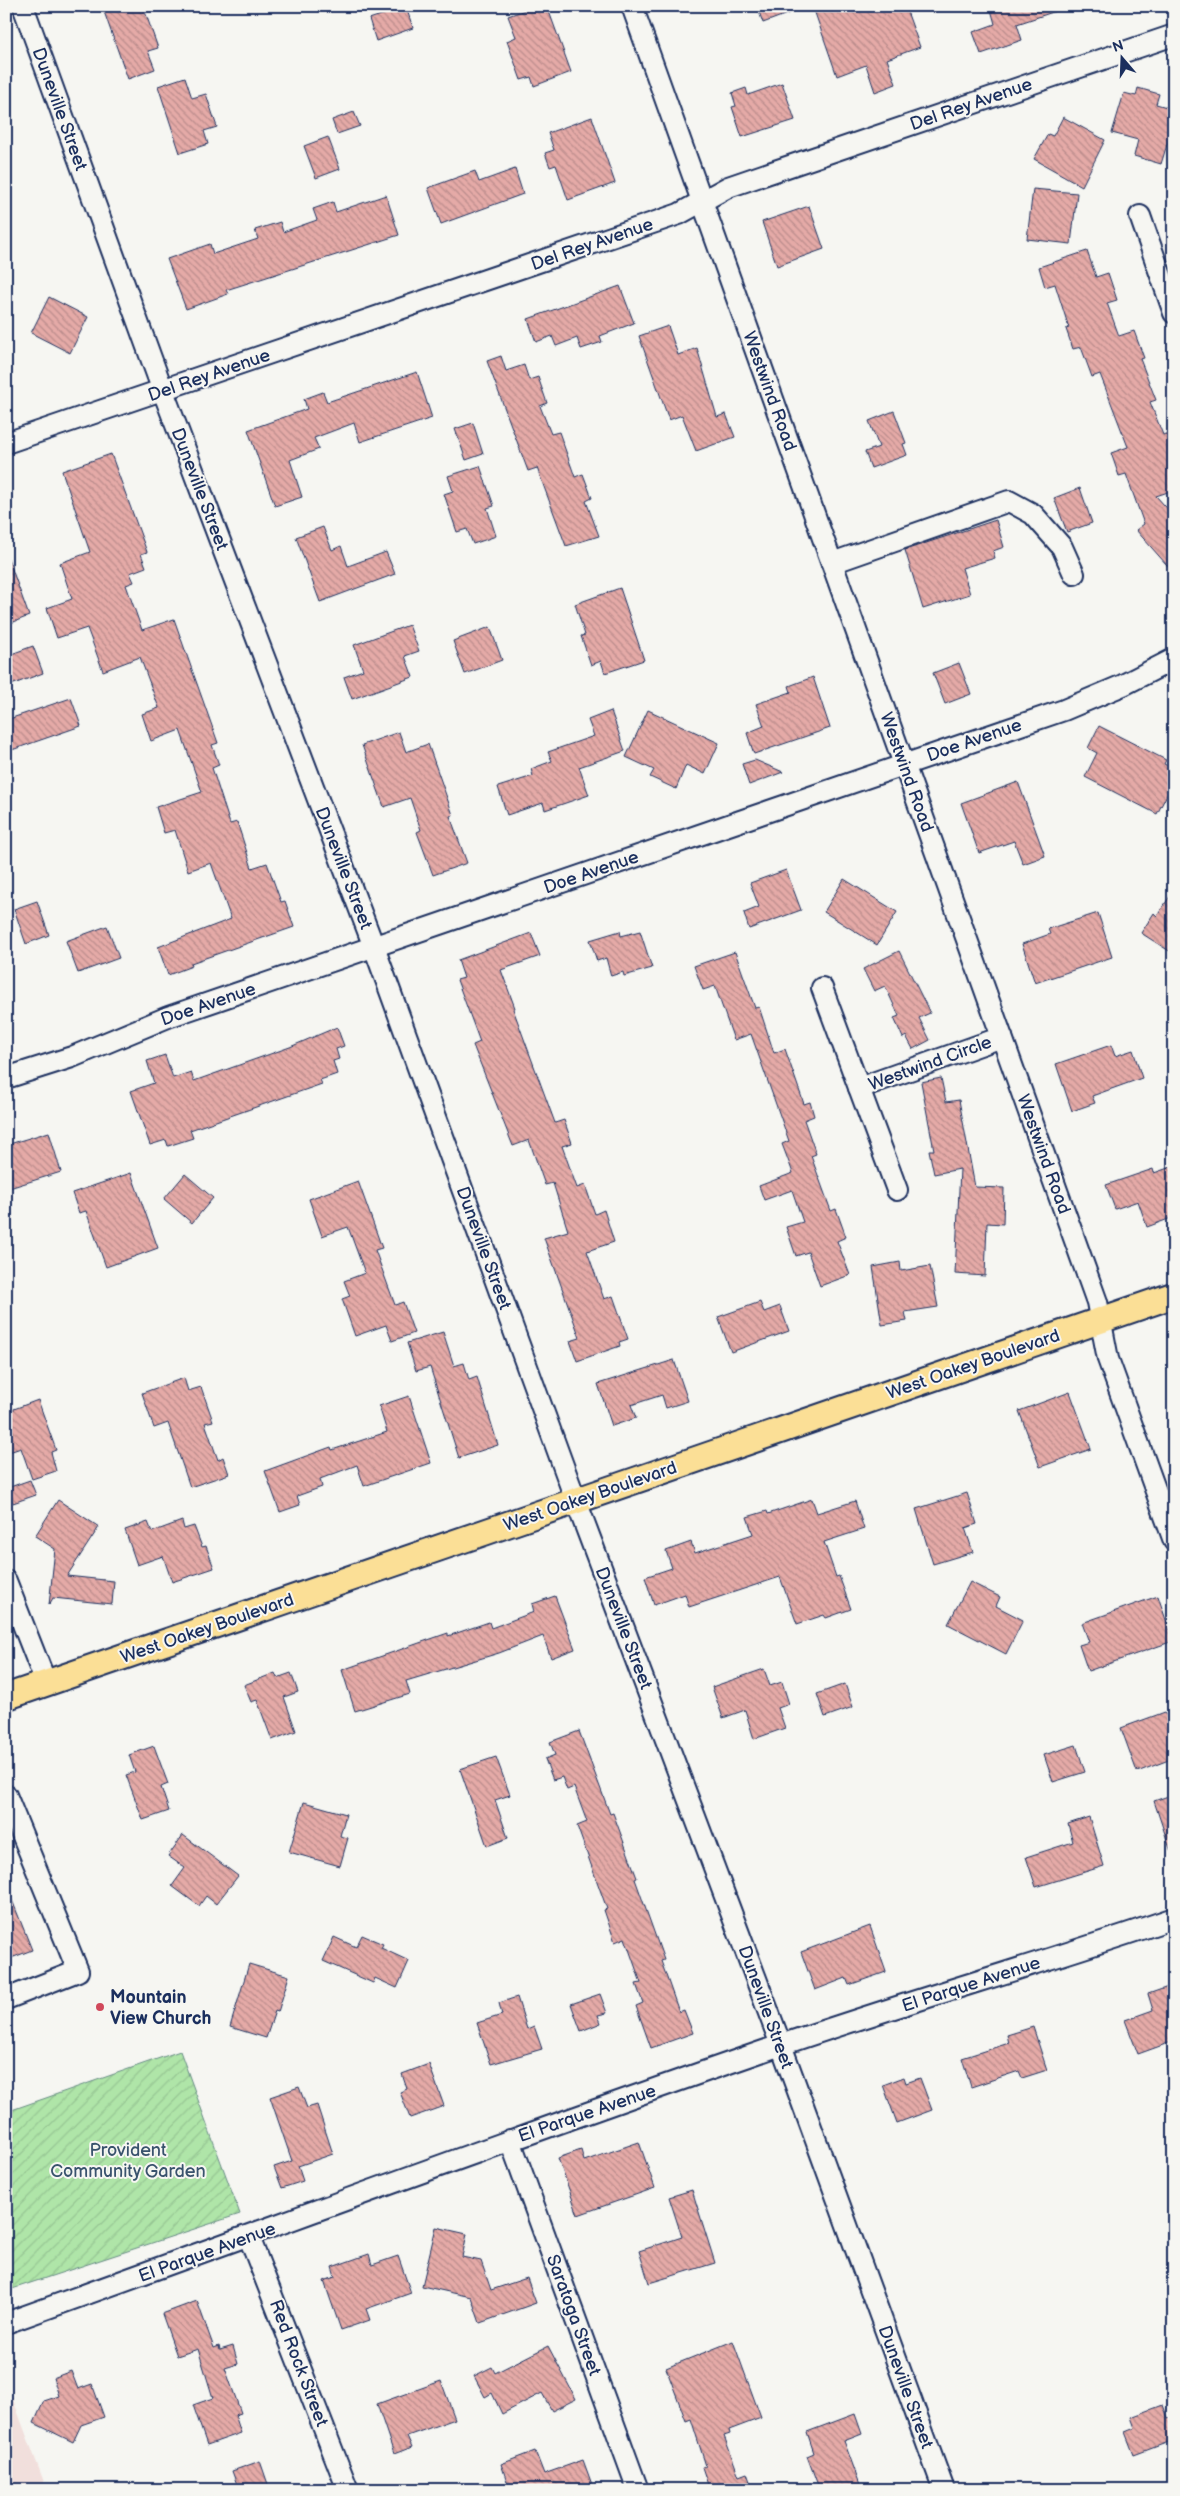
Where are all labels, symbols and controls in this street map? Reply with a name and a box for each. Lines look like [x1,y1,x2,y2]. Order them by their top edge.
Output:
north arrow [1098,32,1148,82]
text: N [1110,36,1126,56]
street label: Duneville Street [28,45,92,174]
street label: Del Rey Avenue [907,74,1035,135]
street label: Del Rey Avenue [528,214,656,275]
street label: Westwind Road [738,329,801,454]
street label: Del Rey Avenue [145,345,273,406]
street label: Duneville Street [167,425,233,554]
street label: Westwind Road [875,710,938,835]
street label: Doe Avenue [924,714,1025,767]
street label: Duneville Street [311,804,377,933]
street label: Doe Avenue [541,846,642,899]
street label: Doe Avenue [158,978,259,1031]
street label: Westwind Circle [866,1031,995,1095]
street label: Westwind Road [1012,1092,1075,1217]
street label: Duneville Street [452,1184,516,1313]
street label: West Oakey Boulevard [884,1325,1063,1404]
street label: West Oakey Boulevard [501,1457,680,1536]
street label: Duneville Street [591,1564,657,1693]
street label: West Oakey Boulevard [118,1589,297,1668]
street label: Duneville Street [734,1943,798,2072]
street label: El Parque Avenue [899,1952,1043,2017]
place label: Mountain View Church [110,1987,211,2029]
marker: Mountain View Church [94,2001,106,2013]
street label: El Parque Avenue [516,2080,659,2147]
park label: Provident Community Garden [50,2140,206,2182]
street label: El Parque Avenue [136,2218,279,2287]
street label: Saratoga Street [542,2252,605,2379]
street label: Red Rock Street [265,2297,333,2430]
street label: Duneville Street [874,2323,938,2452]

